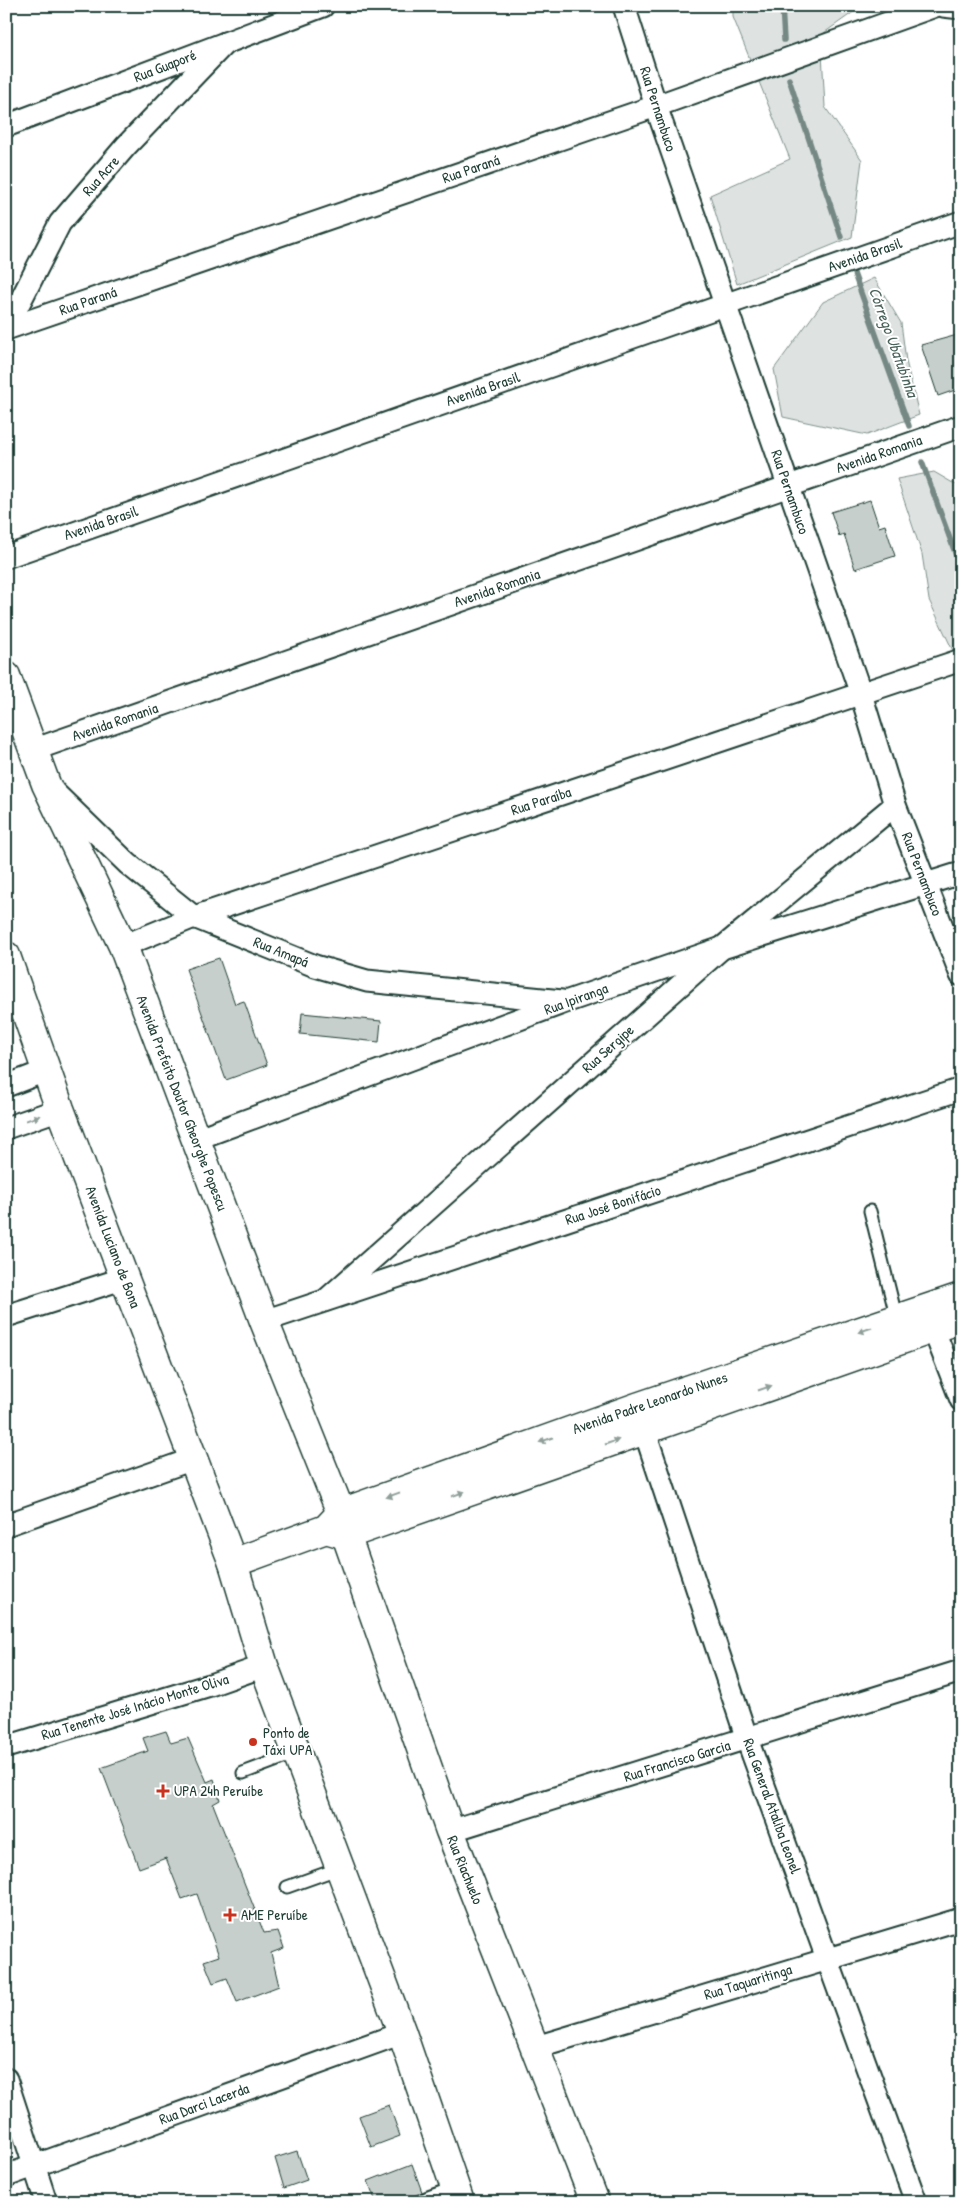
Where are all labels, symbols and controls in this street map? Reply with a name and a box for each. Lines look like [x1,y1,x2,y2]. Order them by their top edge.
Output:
street label: Rua Guaporé [131,44,199,87]
street label: Rua Pernambuco [635,64,682,154]
street label: Rua Paraná [439,149,503,188]
street label: Rua Acre [77,151,124,200]
street label: Avenida Brasil [825,232,905,277]
street label: Rua Paraná [56,281,120,320]
water label: Córrego Ubatubinha [864,284,925,401]
street label: Avenida Brasil [443,366,523,411]
street label: Avenida Romania [833,429,925,478]
street label: Rua Pernambuco [766,447,815,537]
street label: Avenida Brasil [61,500,141,545]
street label: Avenida Romania [451,563,543,612]
street label: Avenida Romania [69,697,161,746]
street label: Rua Paraíba [508,781,574,820]
street label: Rua Pernambuco [897,829,948,919]
street label: Rua Amapá [250,931,312,972]
street label: Rua Ipiranga [541,977,611,1020]
street label: Avenida Prefeito Doutor Gheorghe Popescu [132,992,233,1214]
street label: Rua Sergipe [577,1020,638,1078]
one-way arrow [26,1114,41,1121]
street label: Rua José Bonifácio [562,1179,663,1230]
street label: Avenida Luciano de Bona [81,1183,146,1311]
one-way arrow [857,1327,872,1335]
street label: Avenida Padre Leonardo Nunes [570,1366,730,1439]
one-way arrow [758,1384,773,1392]
one-way arrow [538,1436,553,1444]
one-way arrow [605,1438,620,1446]
one-way arrow [451,1490,466,1498]
one-way arrow [385,1491,400,1499]
street label: Rua Tenente José Inácio Monte Oliva [39,1668,231,1745]
place label: Ponto de Táxi UPA [263,1722,313,1760]
street label: Rua Francisco Garcia [621,1734,733,1787]
street label: Rua General Ataliba Leonel [738,1735,807,1876]
marker: Ponto de Táxi UPA [247,1736,259,1748]
place label: UPA 24h Peruíbe [174,1780,263,1801]
marker: UPA 24h Peruíbe [156,1784,170,1798]
street label: Rua Riachuelo [442,1832,489,1907]
place label: AME Peruíbe [241,1904,308,1925]
marker: AME Peruíbe [223,1908,237,1922]
street label: Rua Taquaritinga [701,1958,794,2005]
street label: Rua Darci Lacerda [156,2077,252,2130]

